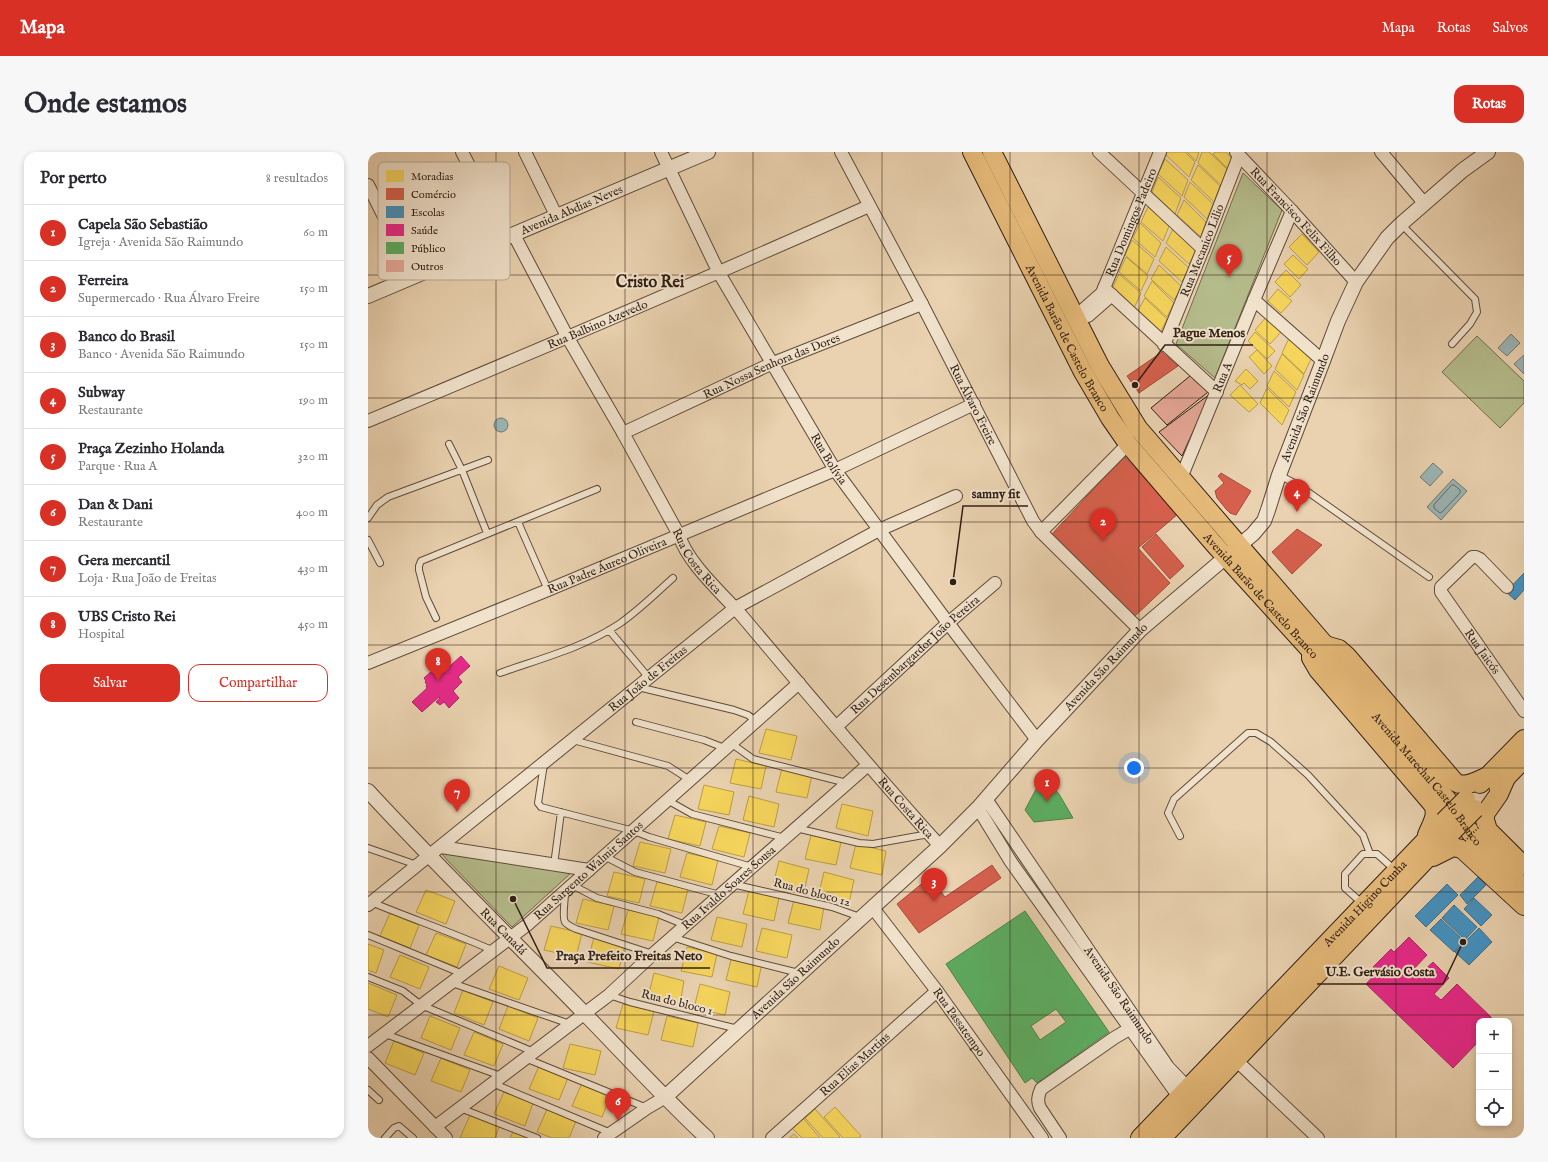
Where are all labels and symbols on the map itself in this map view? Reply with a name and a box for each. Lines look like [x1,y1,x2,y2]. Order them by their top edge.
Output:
legend [378,162,510,280]
street label: Rua Francisco Felix Filho [1247,164,1345,269]
street label: Rua Domingos Padeiro [1102,166,1161,279]
text: Moradias [411,170,453,184]
street label: Avenida Abdias Neves [518,182,625,239]
text: Comércio [411,188,456,202]
street label: Rua Mecanico Lilio [1177,201,1228,299]
text: Escolas [411,206,445,220]
text: Saúde [411,224,438,238]
text: Público [411,242,446,256]
pin: 5 [1216,244,1242,277]
text: Outros [411,260,444,274]
street label: Avenida Barão de Castelo Branco [1022,261,1112,415]
district label: Cristo Rei [616,273,685,293]
street label: Rua Balbino Azevedo [545,297,651,353]
callout: Pague Menos [1165,320,1253,345]
text: Pague Menos [1173,325,1246,342]
street label: Rua Nossa Senhora das Dores [701,330,842,403]
street label: Avenida São Raimundo [1277,351,1333,465]
street label: Rua A [1210,359,1236,395]
street label: Rua Álvaro Freire [946,362,1000,448]
street label: Rua Bolívia [807,431,851,488]
pin: 4 [1284,479,1310,512]
callout: samny fit [963,481,1028,506]
text: samny fit [972,486,1021,503]
pin: 2 [1090,508,1116,541]
street label: Rua Costa Rica [669,526,725,598]
street label: Avenida Barão de Castelo Branco [1199,529,1322,662]
street label: Rua Padre Áureo Oliveira [545,534,669,597]
street label: Rua Desembargardor João Pereira [847,592,983,718]
street label: Avenida São Raimundo [1061,620,1151,715]
street label: Rua Jaicós [1461,626,1503,677]
street label: Rua João de Freitas [606,643,691,715]
pin: 8 [425,648,451,681]
street label: Avenida Marechal Castelo Branco [1368,709,1485,850]
your location [1124,758,1144,778]
pin: 1 [1034,769,1060,802]
street label: Rua Costa Rica [874,774,937,842]
pin: 7 [444,779,470,812]
street label: Rua Sargento Walmir Santos [531,818,647,923]
street label: Rua Ivaldo Soares Sousa [679,842,779,933]
street label: Avenida Higino Cunha [1320,857,1411,951]
pin: 3 [921,868,947,901]
street label: Rua do bloco 12 [772,875,852,910]
street label: Rua Canadá [477,905,530,959]
street label: Avenida São Raimundo [748,934,844,1023]
callout: Praça Prefeito Freitas Neto [547,943,710,968]
street label: Avenida São Raimundo [1080,943,1158,1048]
text: Praça Prefeito Freitas Neto [556,948,702,965]
callout: U.E. Gervásio Costa [1317,959,1443,984]
text: U.E. Gervásio Costa [1324,964,1435,981]
street label: Rua Passatempo [929,985,989,1060]
street label: Rua do bloco 1 [639,986,714,1019]
street label: Rua Elias Martins [817,1029,893,1100]
pin: 6 [605,1088,631,1121]

